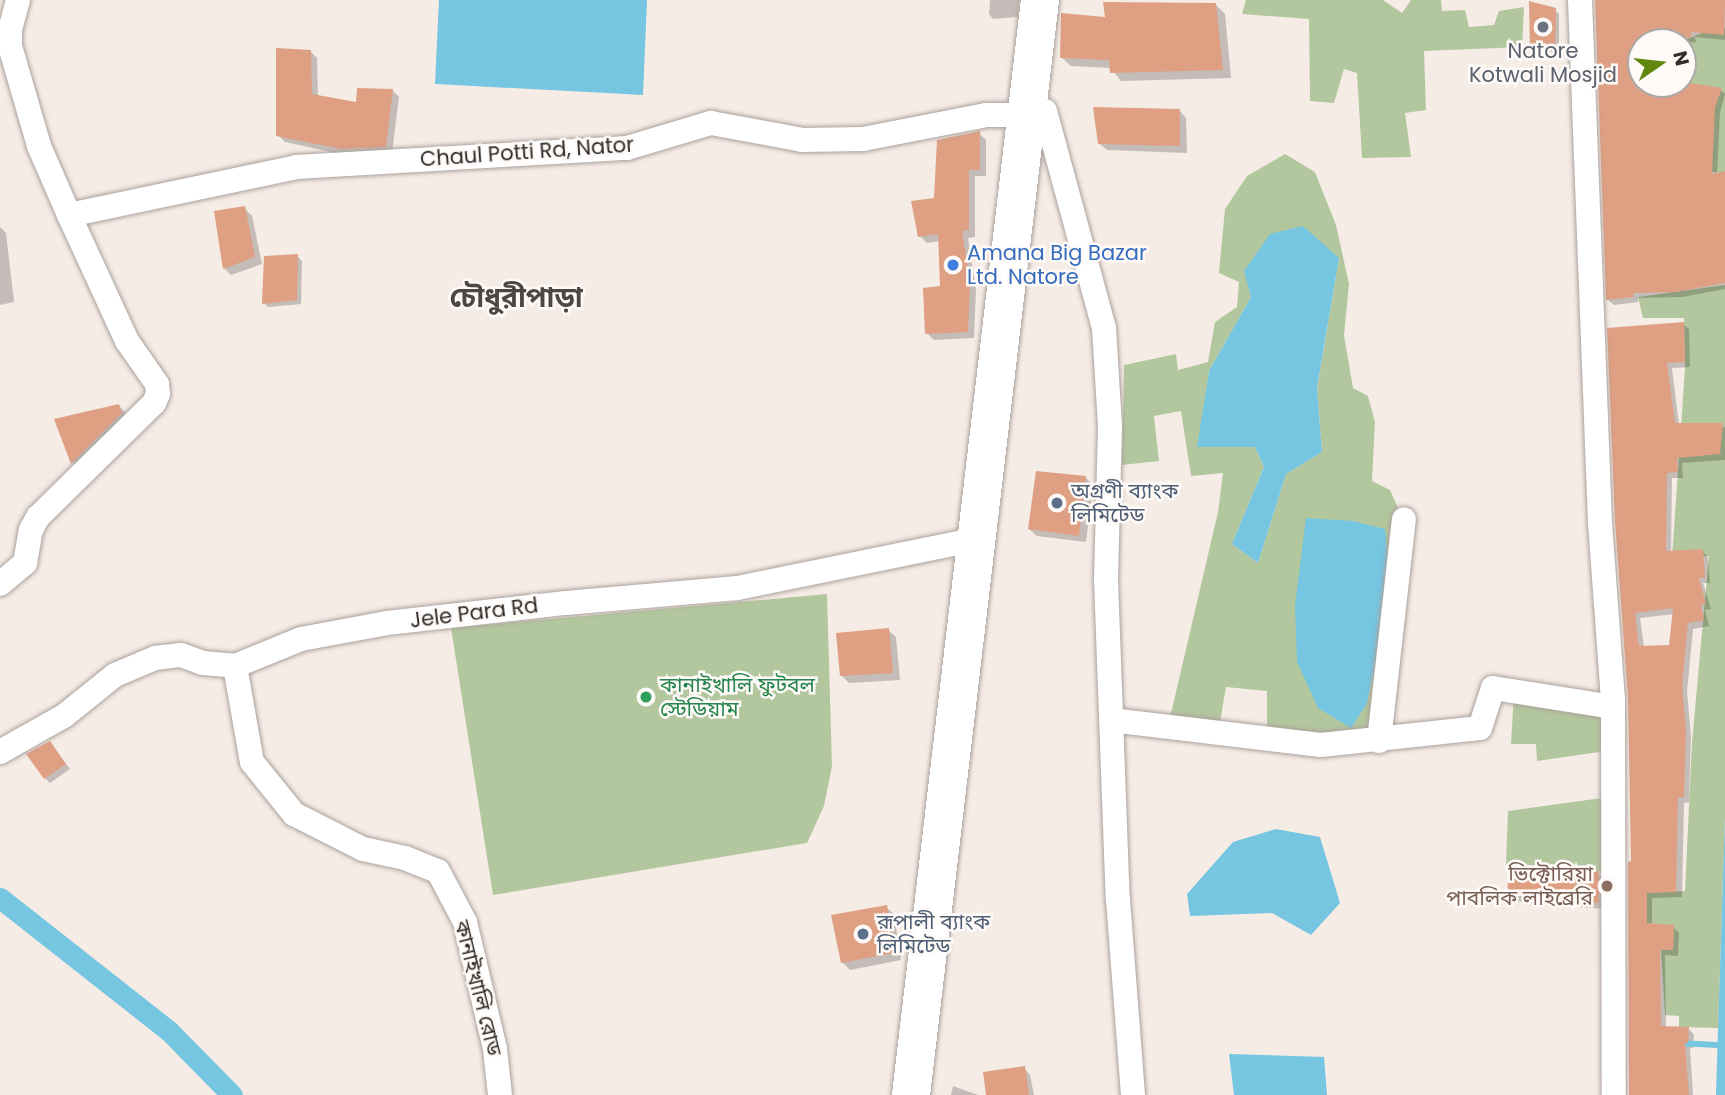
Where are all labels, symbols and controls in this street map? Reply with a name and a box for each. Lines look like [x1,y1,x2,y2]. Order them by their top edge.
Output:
marker: Natore Kotwali Mosjid [1535,19,1551,35]
north arrow [1627,28,1697,98]
place label: Natore Kotwali Mosjid [1469,38,1617,88]
text: N [1666,48,1696,68]
street label: Chaul Potti Rd, Nator [419,132,635,172]
place label: Amana Big Bazar Ltd. Natore [967,240,1147,290]
marker: Amana Big Bazar Ltd. Natore [945,257,961,273]
district label: চৌধুরীপাড়া [449,281,583,315]
place label: অগ্রণী ব্যাংক লিমিটেড [1071,478,1178,528]
marker: অগ্রণী ব্যাংক লিমিটেড [1049,495,1065,511]
street label: Jele Para Rd [408,593,540,633]
place label: কানাইখালি ফুটবল স্টেডিয়াম [660,672,815,722]
marker: কানাইখালি ফুটবল স্টেডিয়াম [638,689,654,705]
place label: ভিক্টোরিয়া পাবলিক লাইব্রেরি [1446,861,1593,911]
marker: ভিক্টোরিয়া পাবলিক লাইব্রেরি [1599,878,1615,894]
place label: রূপালী ব্যাংক লিমিটেড [877,909,990,959]
street label: কানাইখালি রোড [449,918,507,1058]
marker: রূপালী ব্যাংক লিমিটেড [855,926,871,942]

